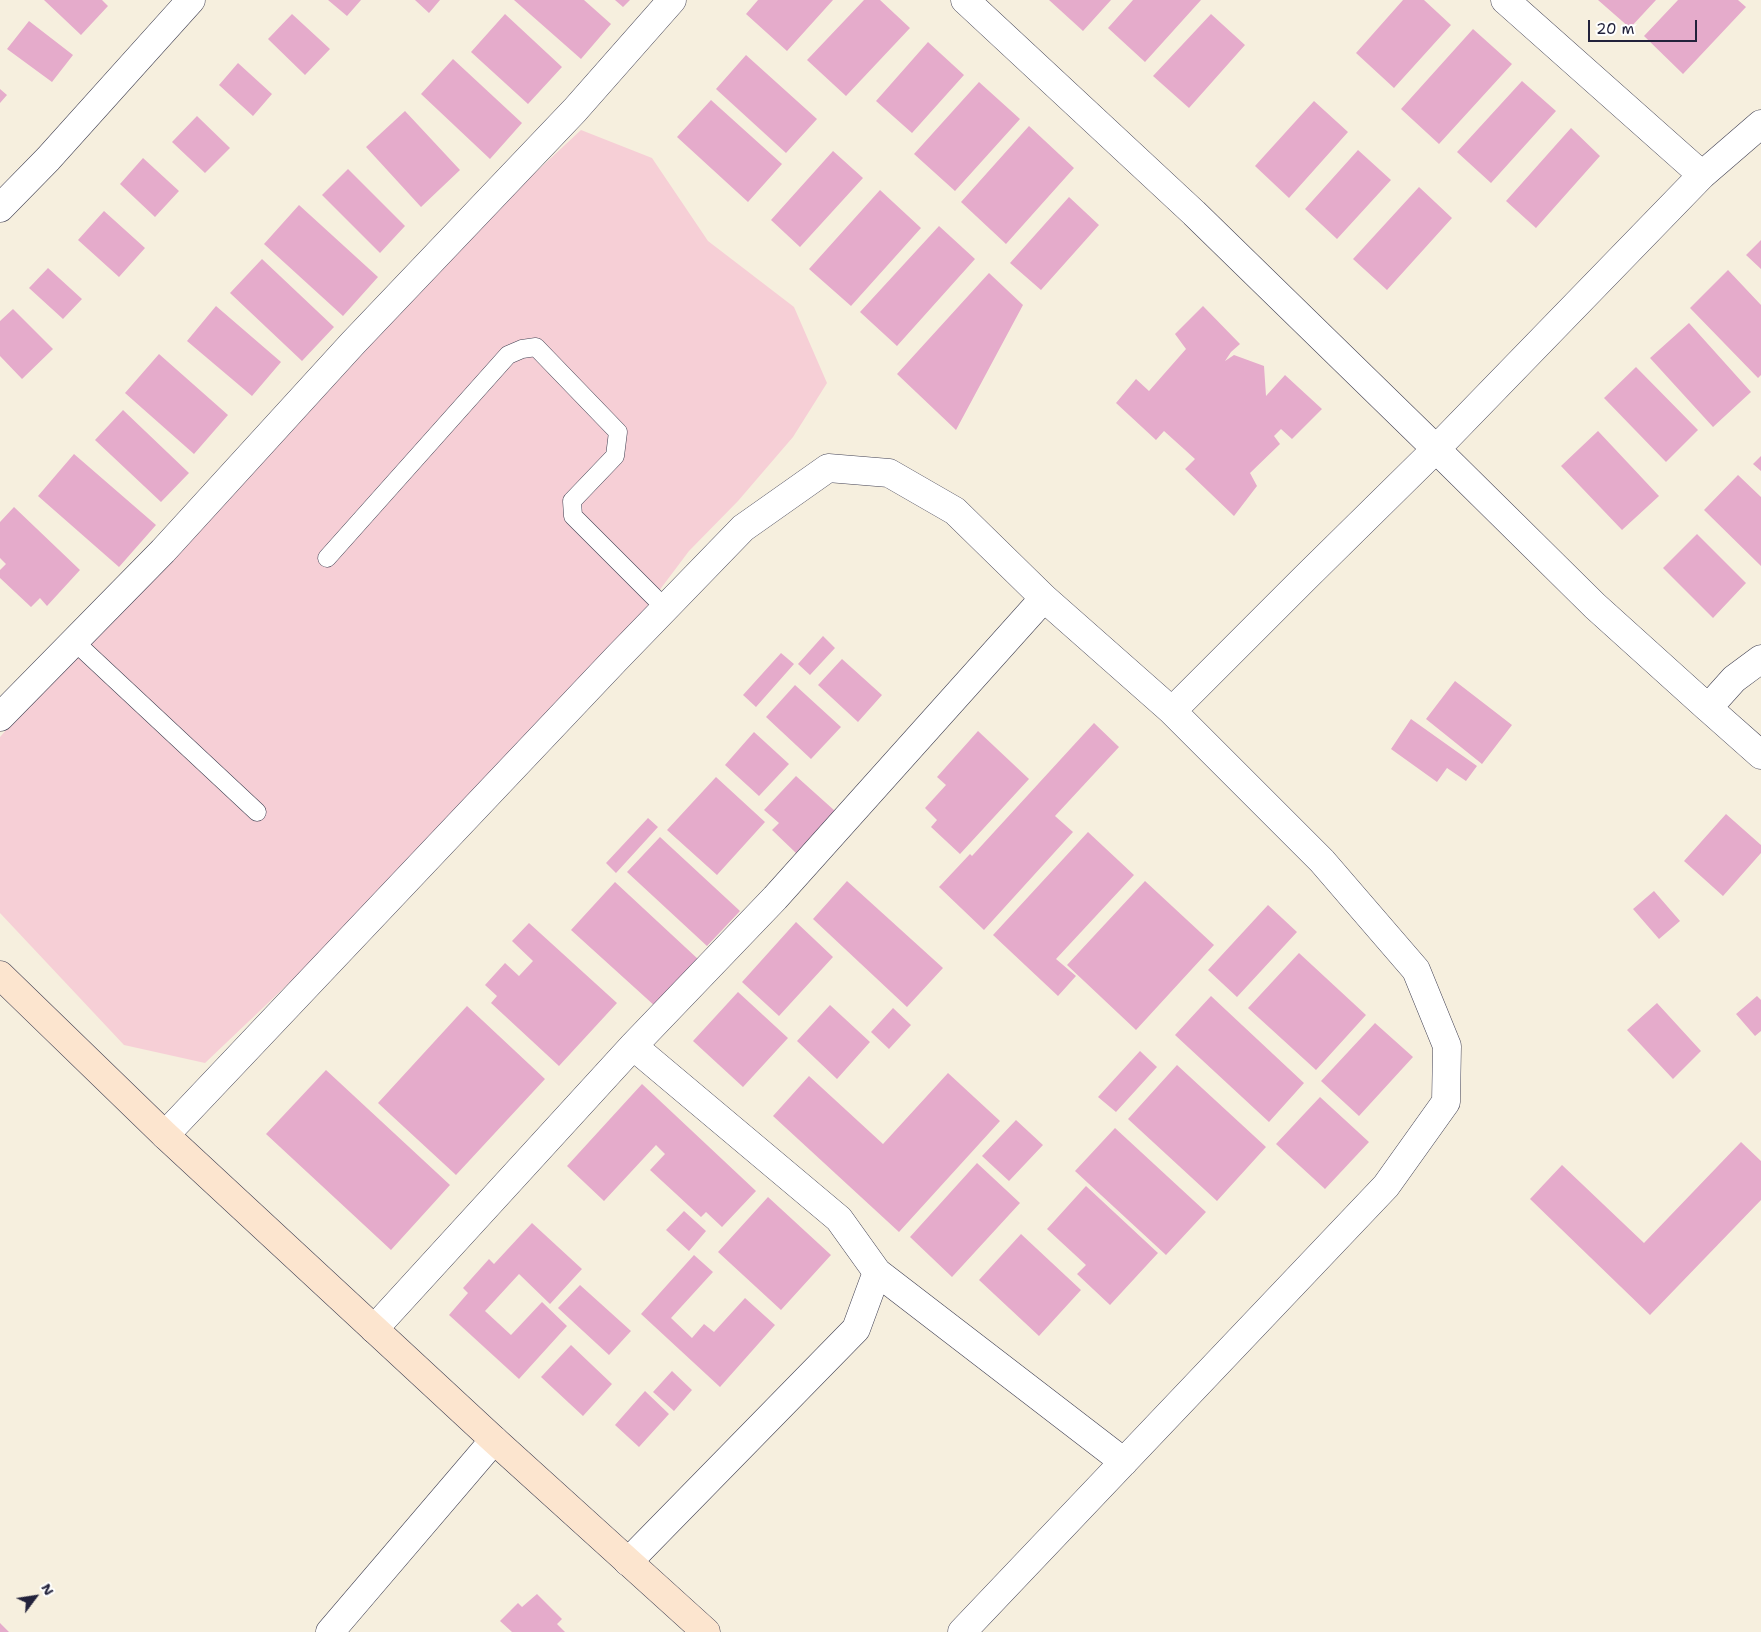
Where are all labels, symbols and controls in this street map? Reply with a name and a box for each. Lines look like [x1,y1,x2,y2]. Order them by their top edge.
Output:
scale bar [1591,10,1700,42]
text: 20 m [1596,19,1635,39]
north arrow [10,1572,60,1622]
text: N [37,1580,58,1599]

